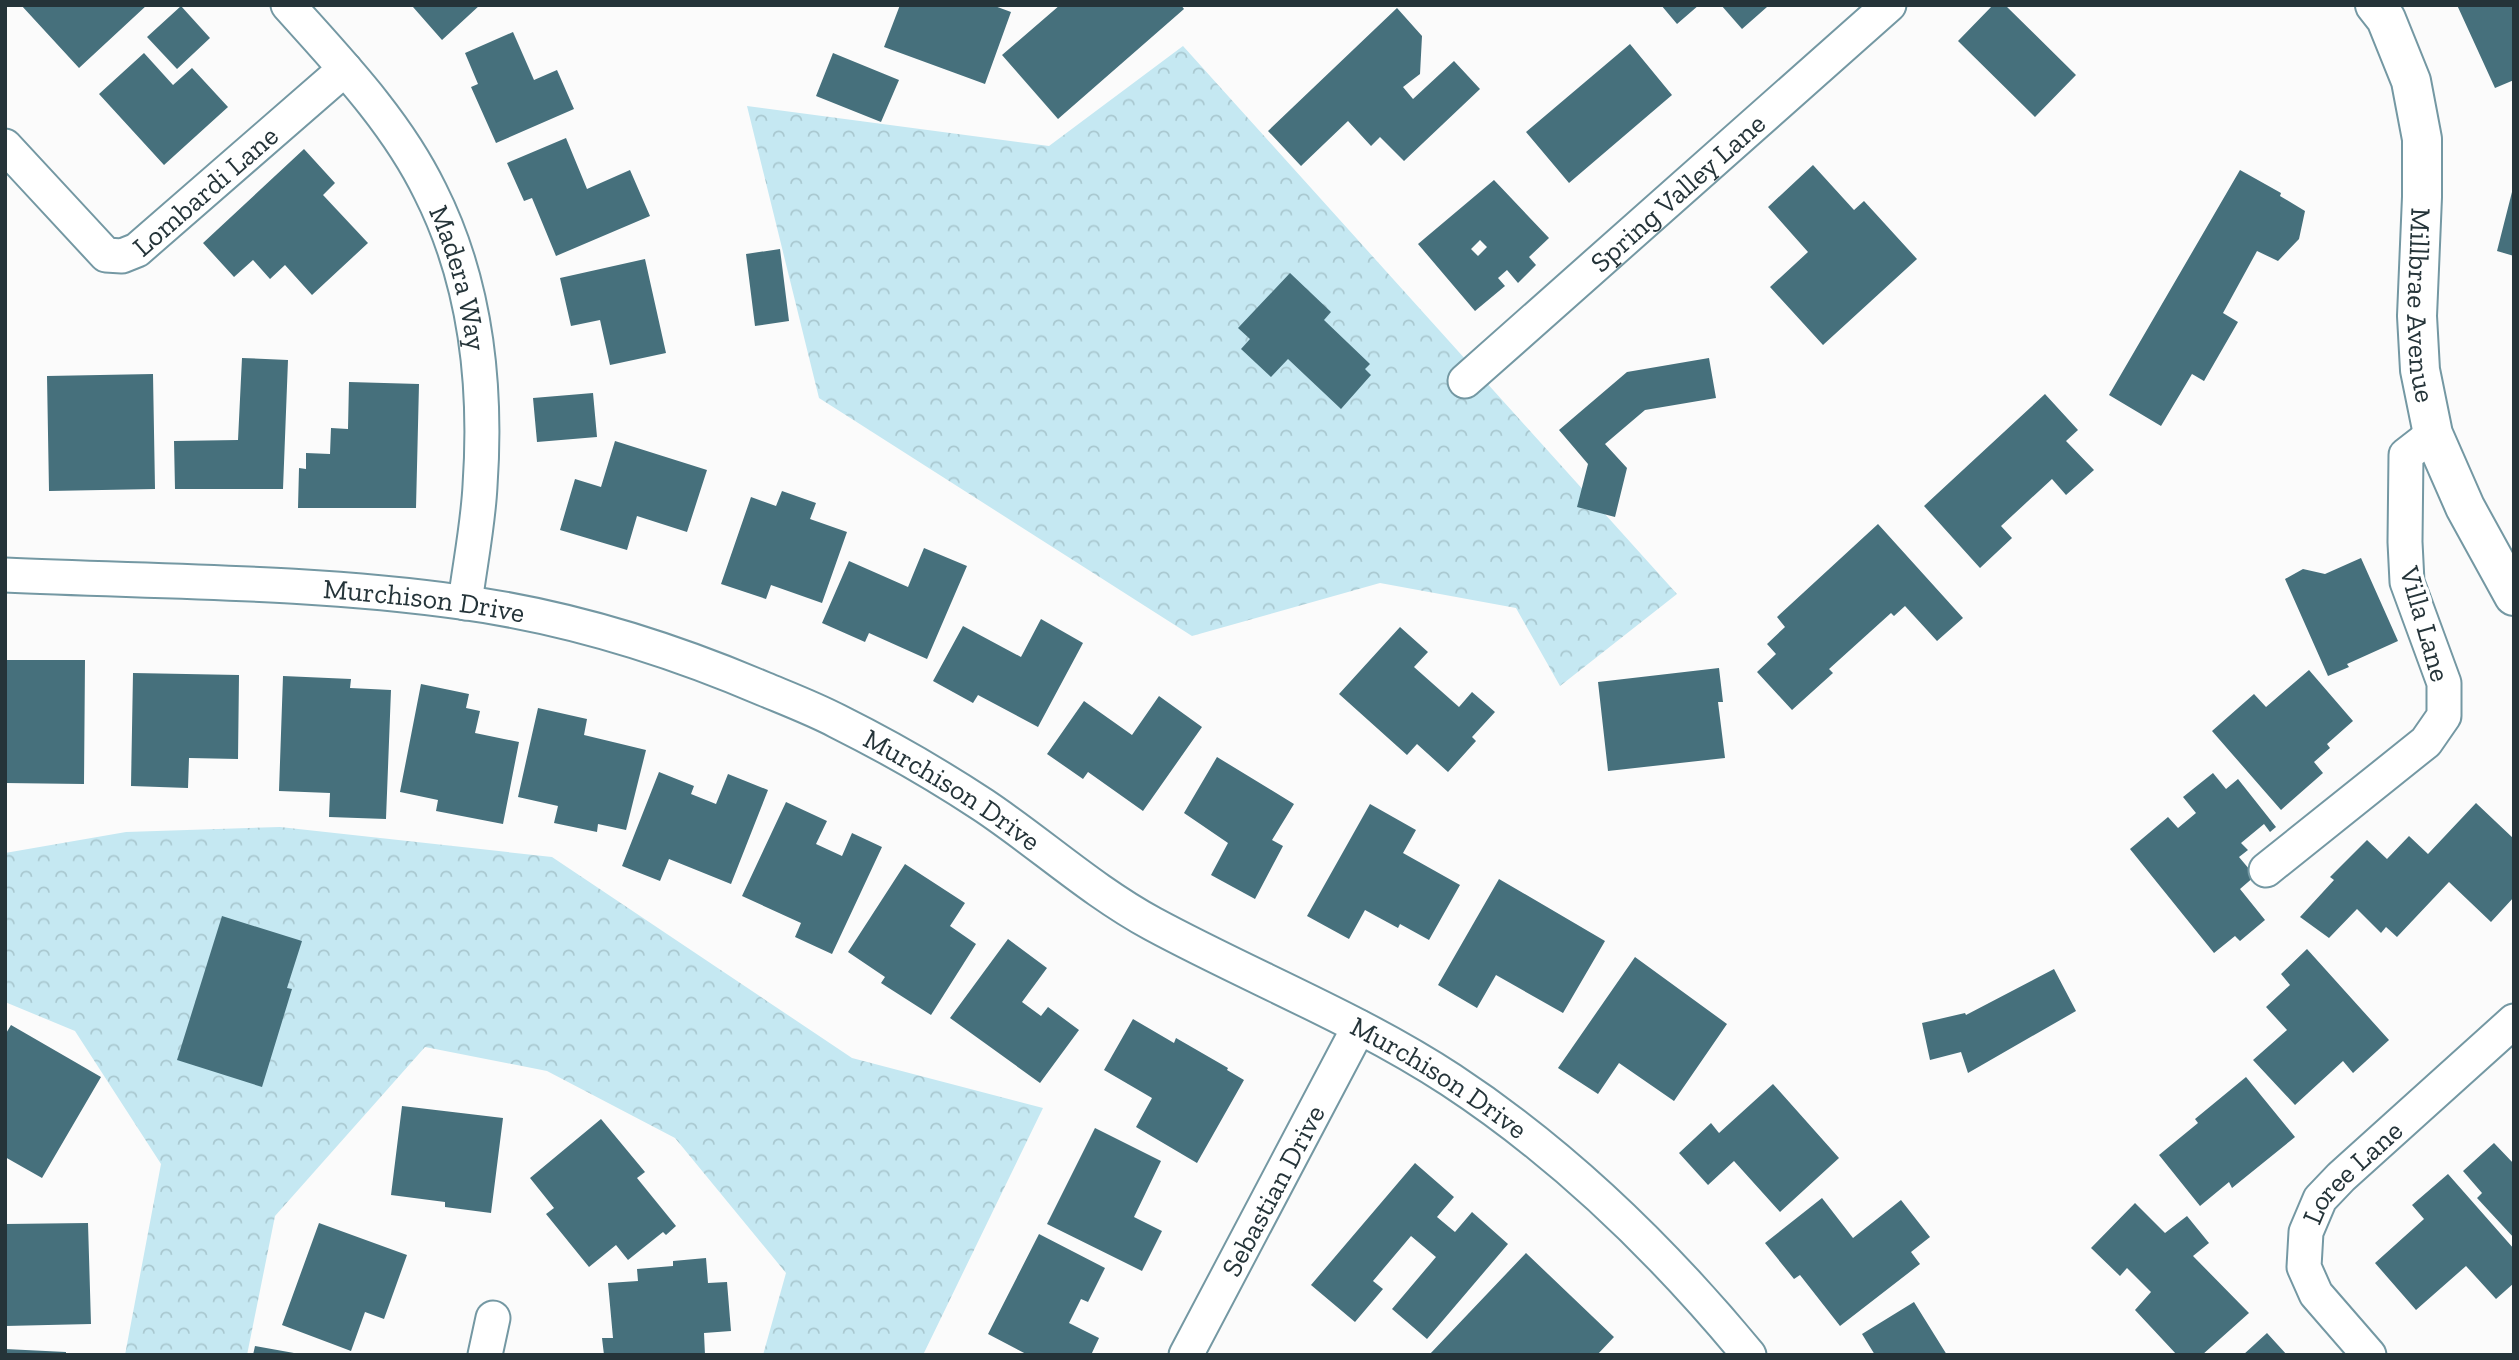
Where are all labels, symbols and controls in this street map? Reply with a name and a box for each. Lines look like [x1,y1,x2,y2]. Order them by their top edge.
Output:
street label: Spring Valley Lane [1583,106,1772,279]
street label: Lombardi Lane [126,119,284,263]
street label: Madera Way [423,200,494,353]
street label: Millbrae Avenue [2400,207,2443,405]
street label: Villa Lane [2393,562,2457,685]
street label: Murchison Drive [322,572,528,629]
street label: Murchison Drive [858,721,1047,857]
street label: Murchison Drive [1345,1009,1534,1146]
street label: Sebastian Drive [1214,1099,1331,1282]
street label: Loree Lane [2295,1114,2409,1229]

